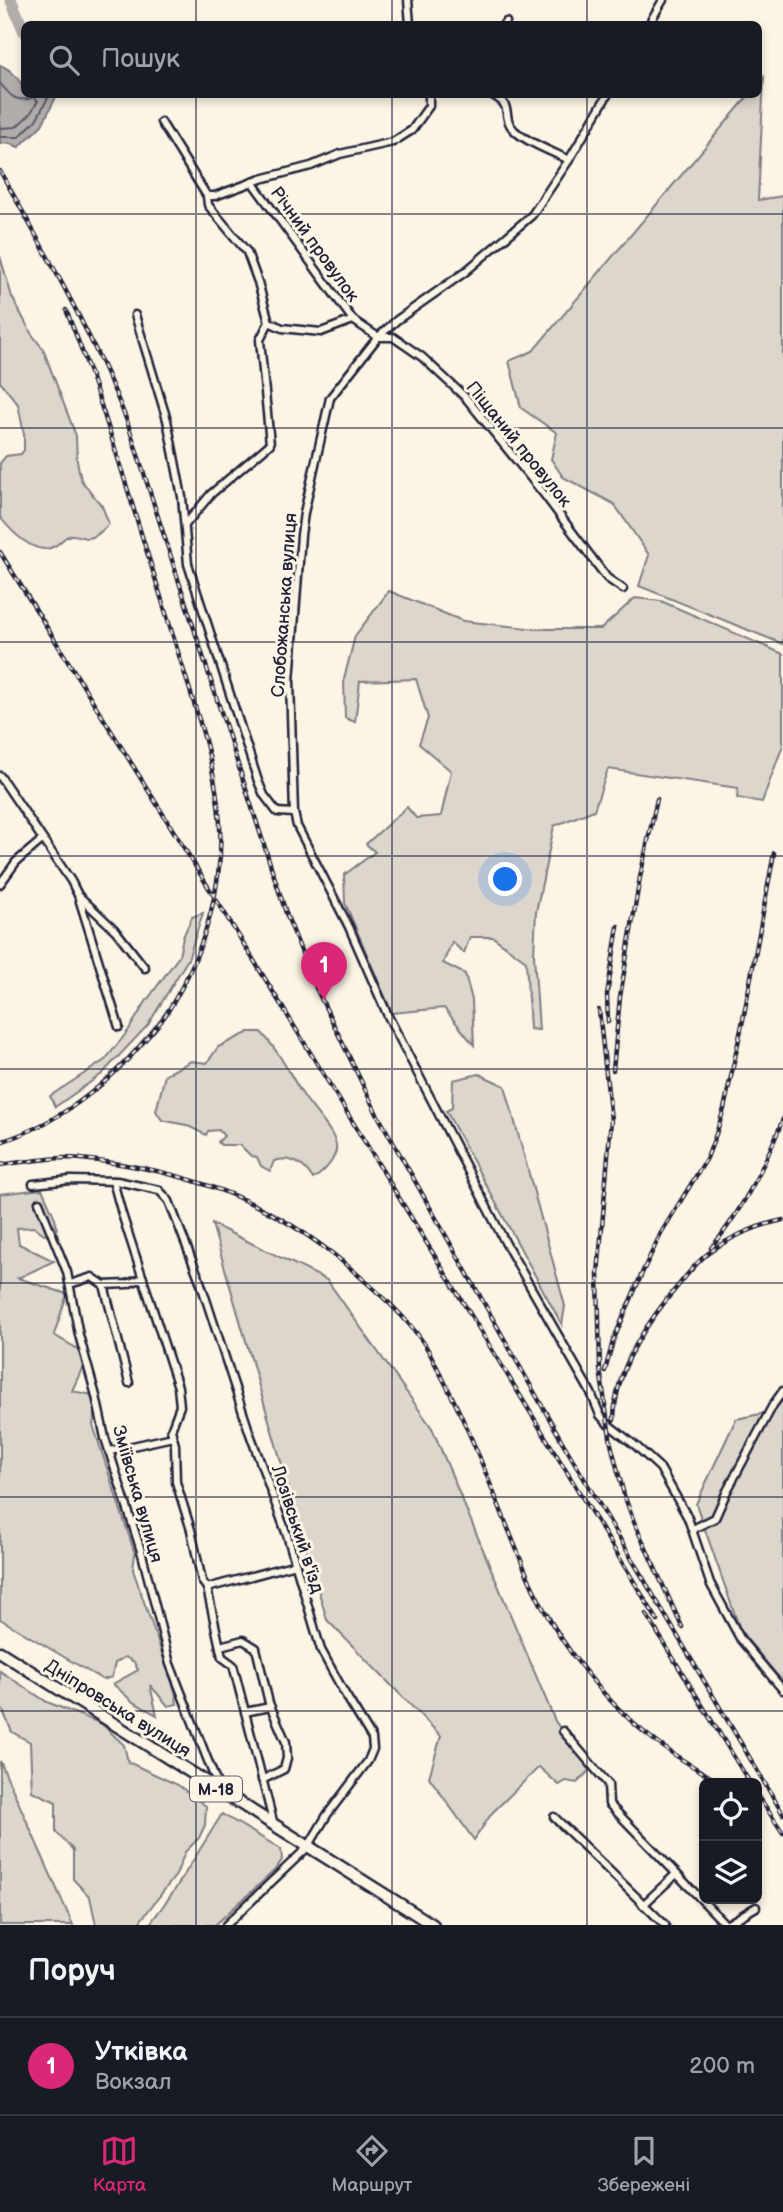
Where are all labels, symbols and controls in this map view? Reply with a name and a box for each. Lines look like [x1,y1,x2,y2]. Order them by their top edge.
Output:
search box [21,21,762,98]
icon: search [45,41,83,79]
text: Пошук [101,44,180,75]
street label: Річний провулок [266,183,364,306]
street label: Піщаний провулок [461,377,576,512]
street label: Слобожанська вулиця [268,512,301,698]
your location [488,862,522,896]
pin: 1 [301,942,347,1000]
street label: Зміївська вулиця [108,1423,167,1565]
street label: Лозівський в'їзд [267,1462,328,1596]
street label: Дніпровська вулиця [41,1655,194,1762]
road number: М-18 [190,1777,242,1802]
map controls [699,1778,762,1904]
button: locate [699,1778,762,1841]
button: layers [699,1841,762,1904]
text: Поруч [28,1953,116,1989]
text: Уткiвка [95,2037,187,2068]
text: 1 [46,2052,56,2080]
text: 200 m [689,2052,755,2080]
text: Вокзал [95,2068,172,2096]
tab: Карта [93,2132,146,2197]
tab: Маршрут [332,2132,412,2197]
tab: Збережені [598,2132,690,2197]

